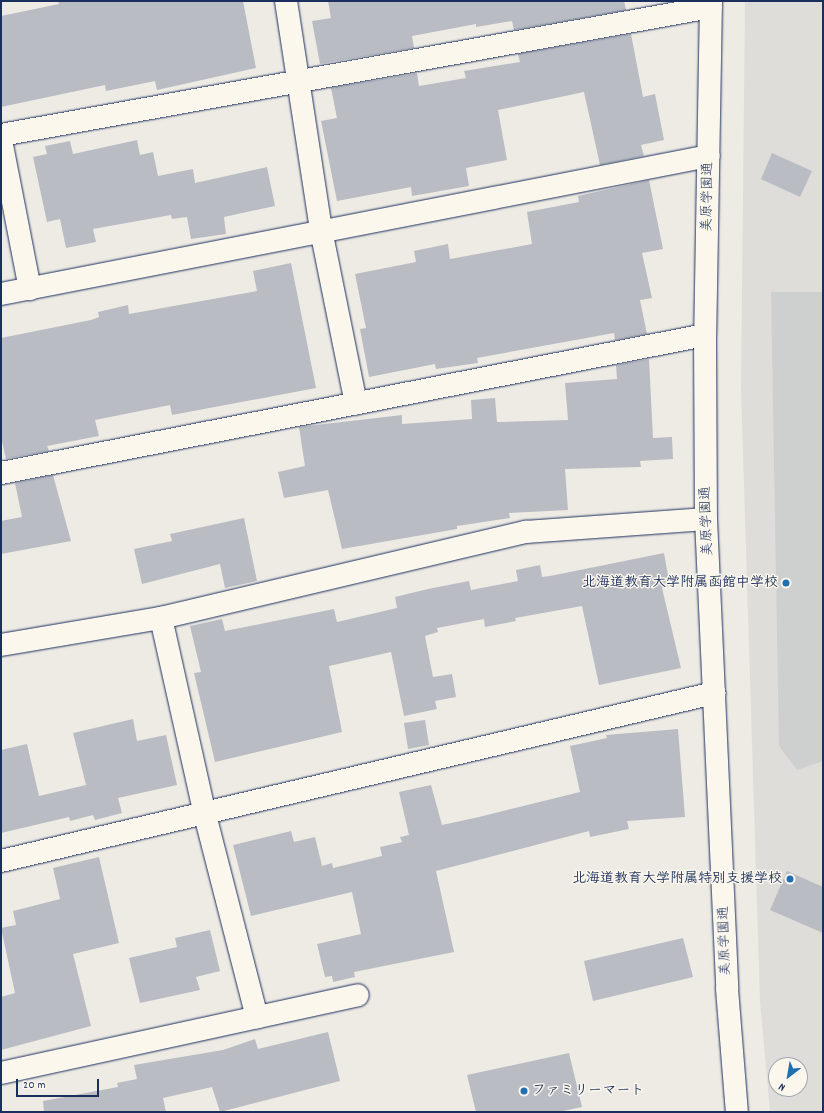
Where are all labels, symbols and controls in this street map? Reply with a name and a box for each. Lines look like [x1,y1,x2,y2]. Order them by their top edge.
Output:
street label: 美原学園通 [699,162,717,232]
street label: 美原学園通 [697,486,717,556]
place label: 北海道教育大学附属函館中学校 [582,575,778,591]
marker: 北海道教育大学附属函館中学校 [781,578,791,588]
place label: 北海道教育大学附属特別支援学校 [572,871,782,887]
marker: 北海道教育大学附属特別支援学校 [785,874,795,884]
street label: 美原学園通 [715,906,735,976]
north arrow [768,1057,808,1097]
scale bar [18,1071,101,1097]
text: 20 m [23,1077,46,1094]
text: N [776,1078,789,1095]
place label: ファミリーマート [532,1083,644,1099]
marker: ファミリーマート [519,1086,529,1096]

